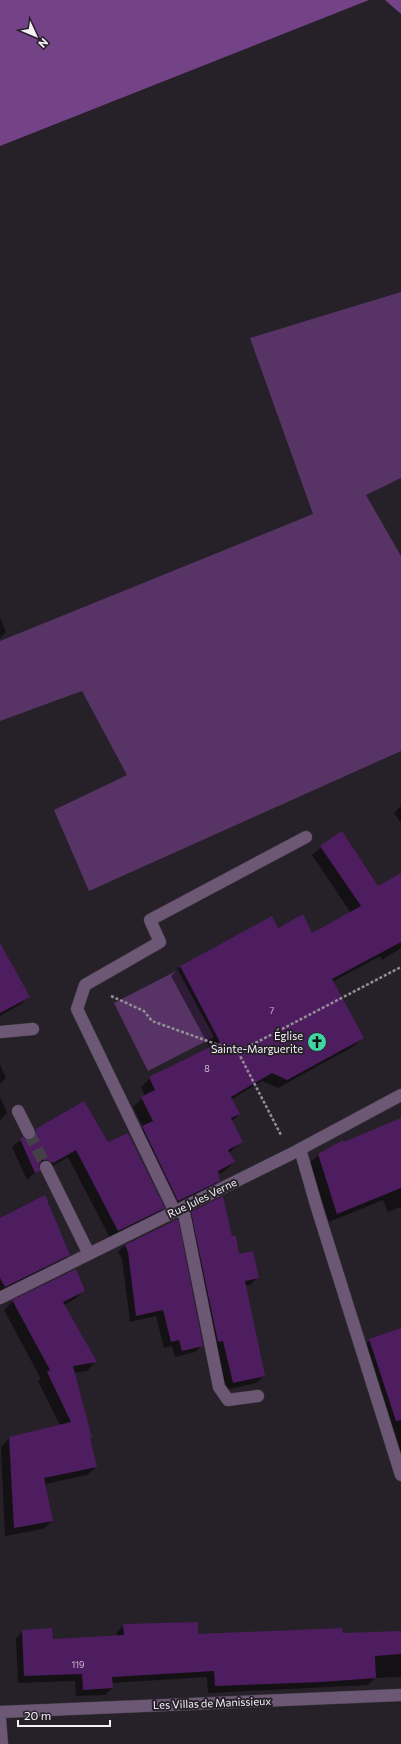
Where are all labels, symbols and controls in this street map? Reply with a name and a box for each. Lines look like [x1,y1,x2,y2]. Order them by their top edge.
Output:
north arrow [16,16,56,56]
text: N [36,36,51,51]
house number: 7 [270,1005,275,1016]
place label: Église Sainte-Marguerite [211,1028,303,1055]
church icon: Église Sainte-Marguerite [306,1031,328,1053]
house number: 8 [204,1063,210,1074]
street label: Rue Jules Verne [165,1175,239,1221]
house number: 119 [71,1659,85,1670]
street label: Les Villas de Manissieux [153,1694,271,1711]
scale bar [18,1702,110,1728]
text: 20 m [24,1708,51,1722]

